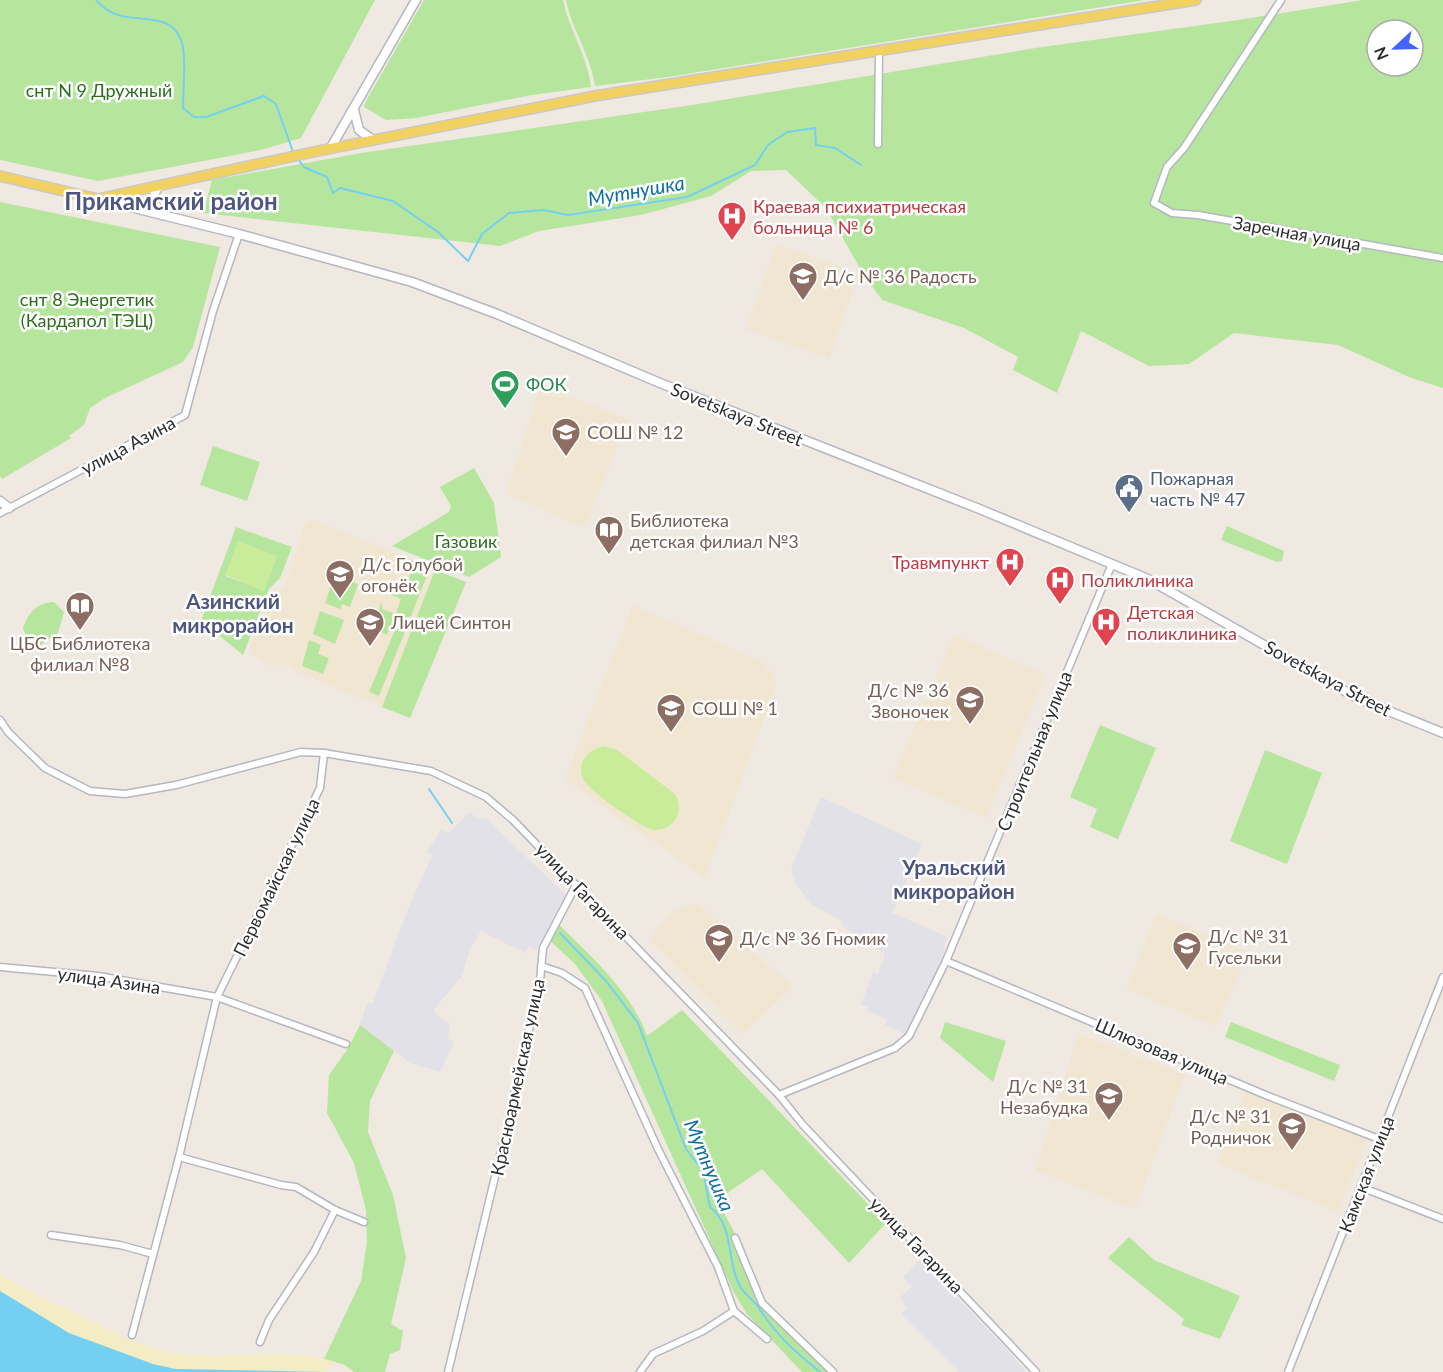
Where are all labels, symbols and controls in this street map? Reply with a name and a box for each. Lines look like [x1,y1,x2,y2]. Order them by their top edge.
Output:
north arrow [1365,18,1425,78]
text: N [1370,45,1392,63]
park label: снт N 9 Дружный [26,79,172,101]
water label: Мутнушка [586,170,686,210]
district label: Прикамский район [64,186,278,215]
place label: Краевая психиатрическая больница № 6 [753,195,966,238]
hospital icon: Краевая психиатрическая больница № 6 [716,200,748,242]
street label: Заречная улица [1231,211,1363,255]
school or university icon: Д/с № 36 Радость [787,260,819,302]
place label: Д/с № 36 Радость [824,265,977,287]
park label: снт 8 Энергетик (Кардапол ТЭЦ) [20,288,155,331]
sports icon: ФОК [489,368,521,410]
place label: ФОК [526,373,567,395]
street label: Sovetskaya Street [668,378,807,451]
street label: улица Азина [77,411,179,479]
school or university icon: СОШ № 12 [550,416,582,458]
place label: СОШ № 12 [587,421,684,443]
place label: Пожарная часть № 47 [1150,467,1245,510]
public building icon: Пожарная часть № 47 [1113,472,1145,514]
place label: Библиотека детская филиал №3 [630,509,799,552]
library icon: Библиотека детская филиал №3 [593,514,625,556]
park label: Газовик [435,530,498,552]
hospital icon: Травмпункт [994,546,1026,588]
place label: Травмпункт [892,551,989,573]
place label: Д/с Голубой огонёк [361,553,463,596]
school or university icon: Д/с Голубой огонёк [324,558,356,600]
hospital icon: Поликлиника [1044,564,1076,606]
place label: Поликлиника [1081,569,1194,591]
district label: Азинский микрорайон [172,588,294,637]
library icon: ЦБС Библиотека филиал №8 [64,590,96,632]
place label: Детская поликлиника [1127,601,1237,644]
school or university icon: Лицей Синтон [354,606,386,648]
hospital icon: Детская поликлиника [1090,606,1122,648]
place label: Лицей Синтон [390,611,511,633]
place label: ЦБС Библиотека филиал №8 [10,632,150,675]
street label: Sovetskaya Street [1261,635,1396,721]
street label: Строительная улица [992,668,1076,834]
place label: Д/с № 36 Звоночек [868,679,950,722]
school or university icon: Д/с № 36 Звоночек [954,684,986,726]
school or university icon: СОШ № 1 [655,692,687,734]
place label: СОШ № 1 [692,697,778,719]
street label: Первомайская улица [228,794,324,960]
street label: улица Гагарина [531,838,635,944]
district label: Уральский микрорайон [893,854,1015,903]
school or university icon: Д/с № 36 Гномик [703,922,735,964]
place label: Д/с № 31 Гусельки [1208,925,1289,968]
place label: Д/с № 36 Гномик [740,927,887,949]
school or university icon: Д/с № 31 Гусельки [1171,930,1203,972]
street label: улица Азина [56,962,162,998]
street label: Красноармейская улица [485,976,549,1178]
street label: Шлюзовая улица [1092,1013,1232,1089]
place label: Д/с № 31 Незабудка [1000,1075,1088,1118]
school or university icon: Д/с № 31 Незабудка [1093,1080,1125,1122]
place label: Д/с № 31 Родничок [1190,1105,1272,1148]
school or university icon: Д/с № 31 Родничок [1276,1110,1308,1152]
street label: Камская улица [1334,1113,1398,1235]
water label: Мутнушка [680,1115,740,1215]
street label: улица Гагарина [865,1192,969,1298]

